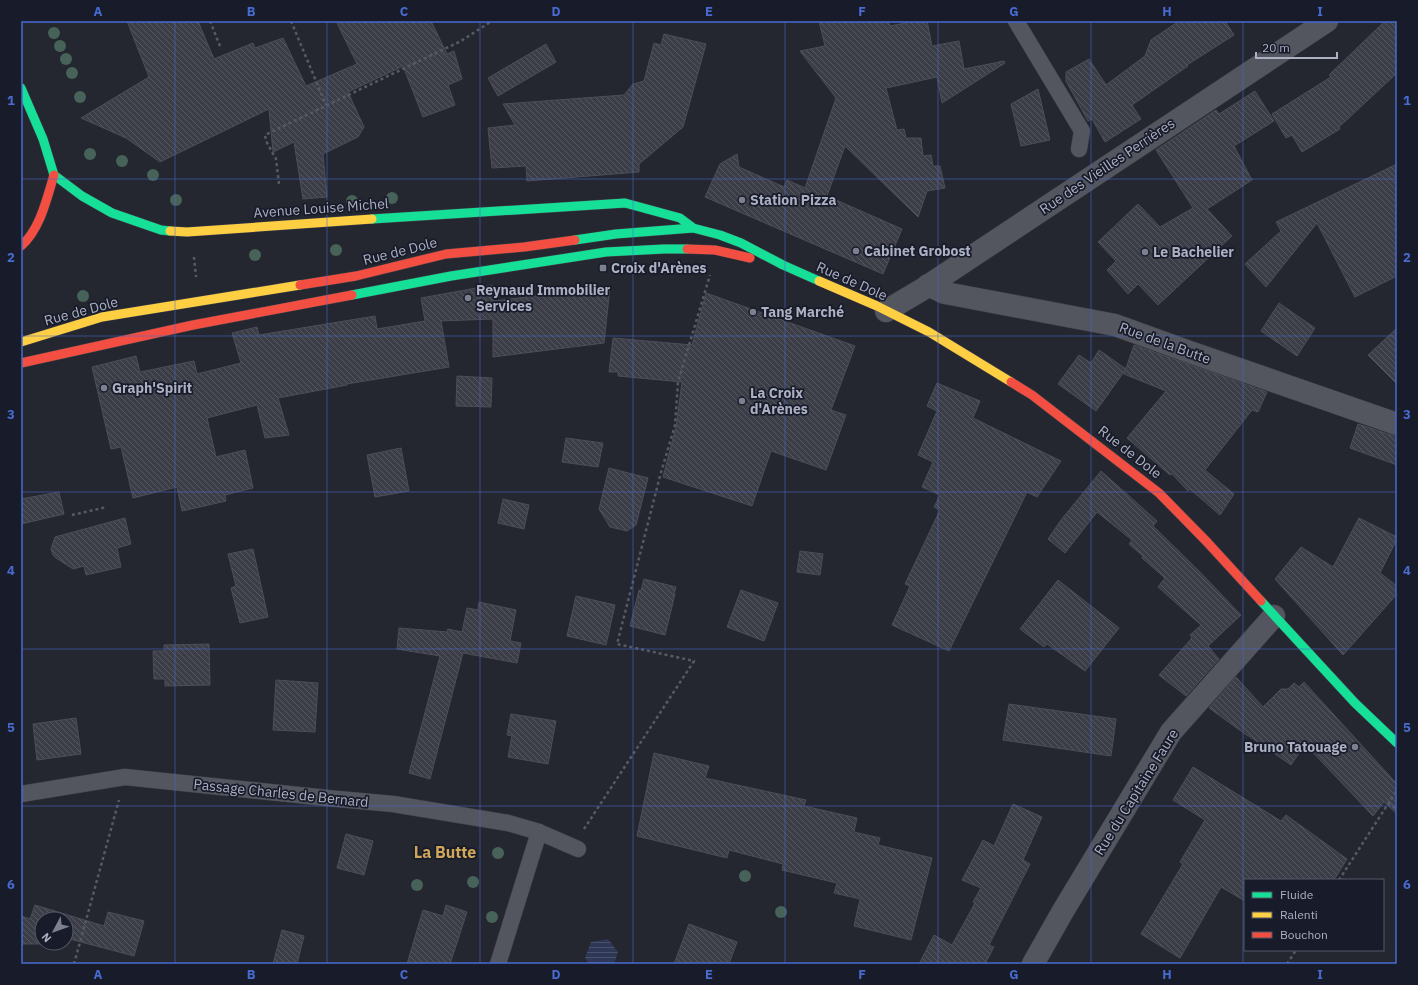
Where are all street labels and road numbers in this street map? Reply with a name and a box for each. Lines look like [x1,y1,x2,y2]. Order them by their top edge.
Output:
street label: Rue des Vieilles Perrières [1036,114,1178,218]
street label: Avenue Louise Michel [253,194,389,222]
street label: Rue de Dole [361,233,439,269]
street label: Rue de Dole [814,257,891,305]
street label: Rue de Dole [42,292,120,329]
street label: Rue de la Butte [1117,318,1213,368]
street label: Rue de Dole [1095,422,1166,483]
street label: Rue du Capitaine Faure [1090,725,1182,858]
street label: Passage Charles de Bernard [193,775,369,811]

